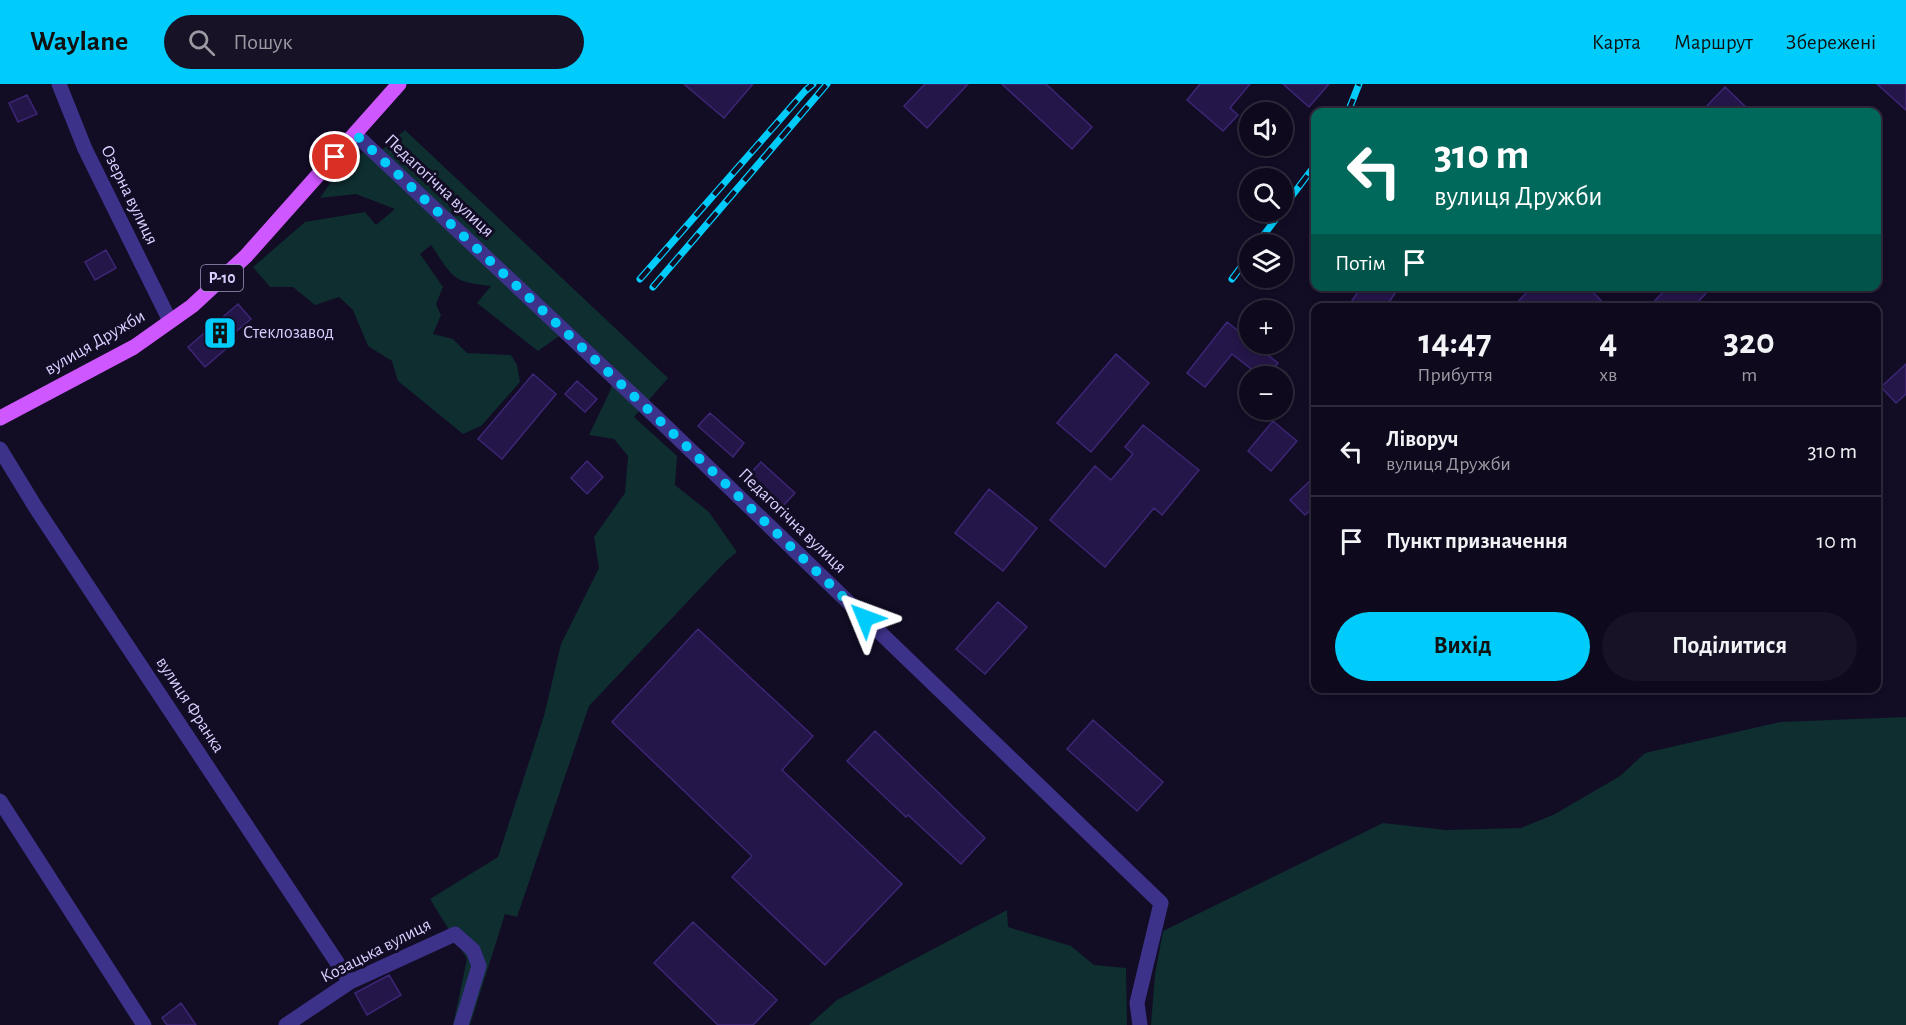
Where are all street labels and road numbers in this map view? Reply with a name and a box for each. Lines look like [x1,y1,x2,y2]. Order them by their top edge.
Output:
street label: Педагогічна вулиця [381,131,497,241]
street label: Озерна вулиця [97,142,161,248]
road number: Р-10 [201,265,243,291]
street label: вулиця Дружби [41,306,148,379]
street label: Педагогічна вулиця [735,465,849,577]
street label: вулиця Франка [152,654,228,756]
street label: Козацька вулиця [318,915,434,987]

